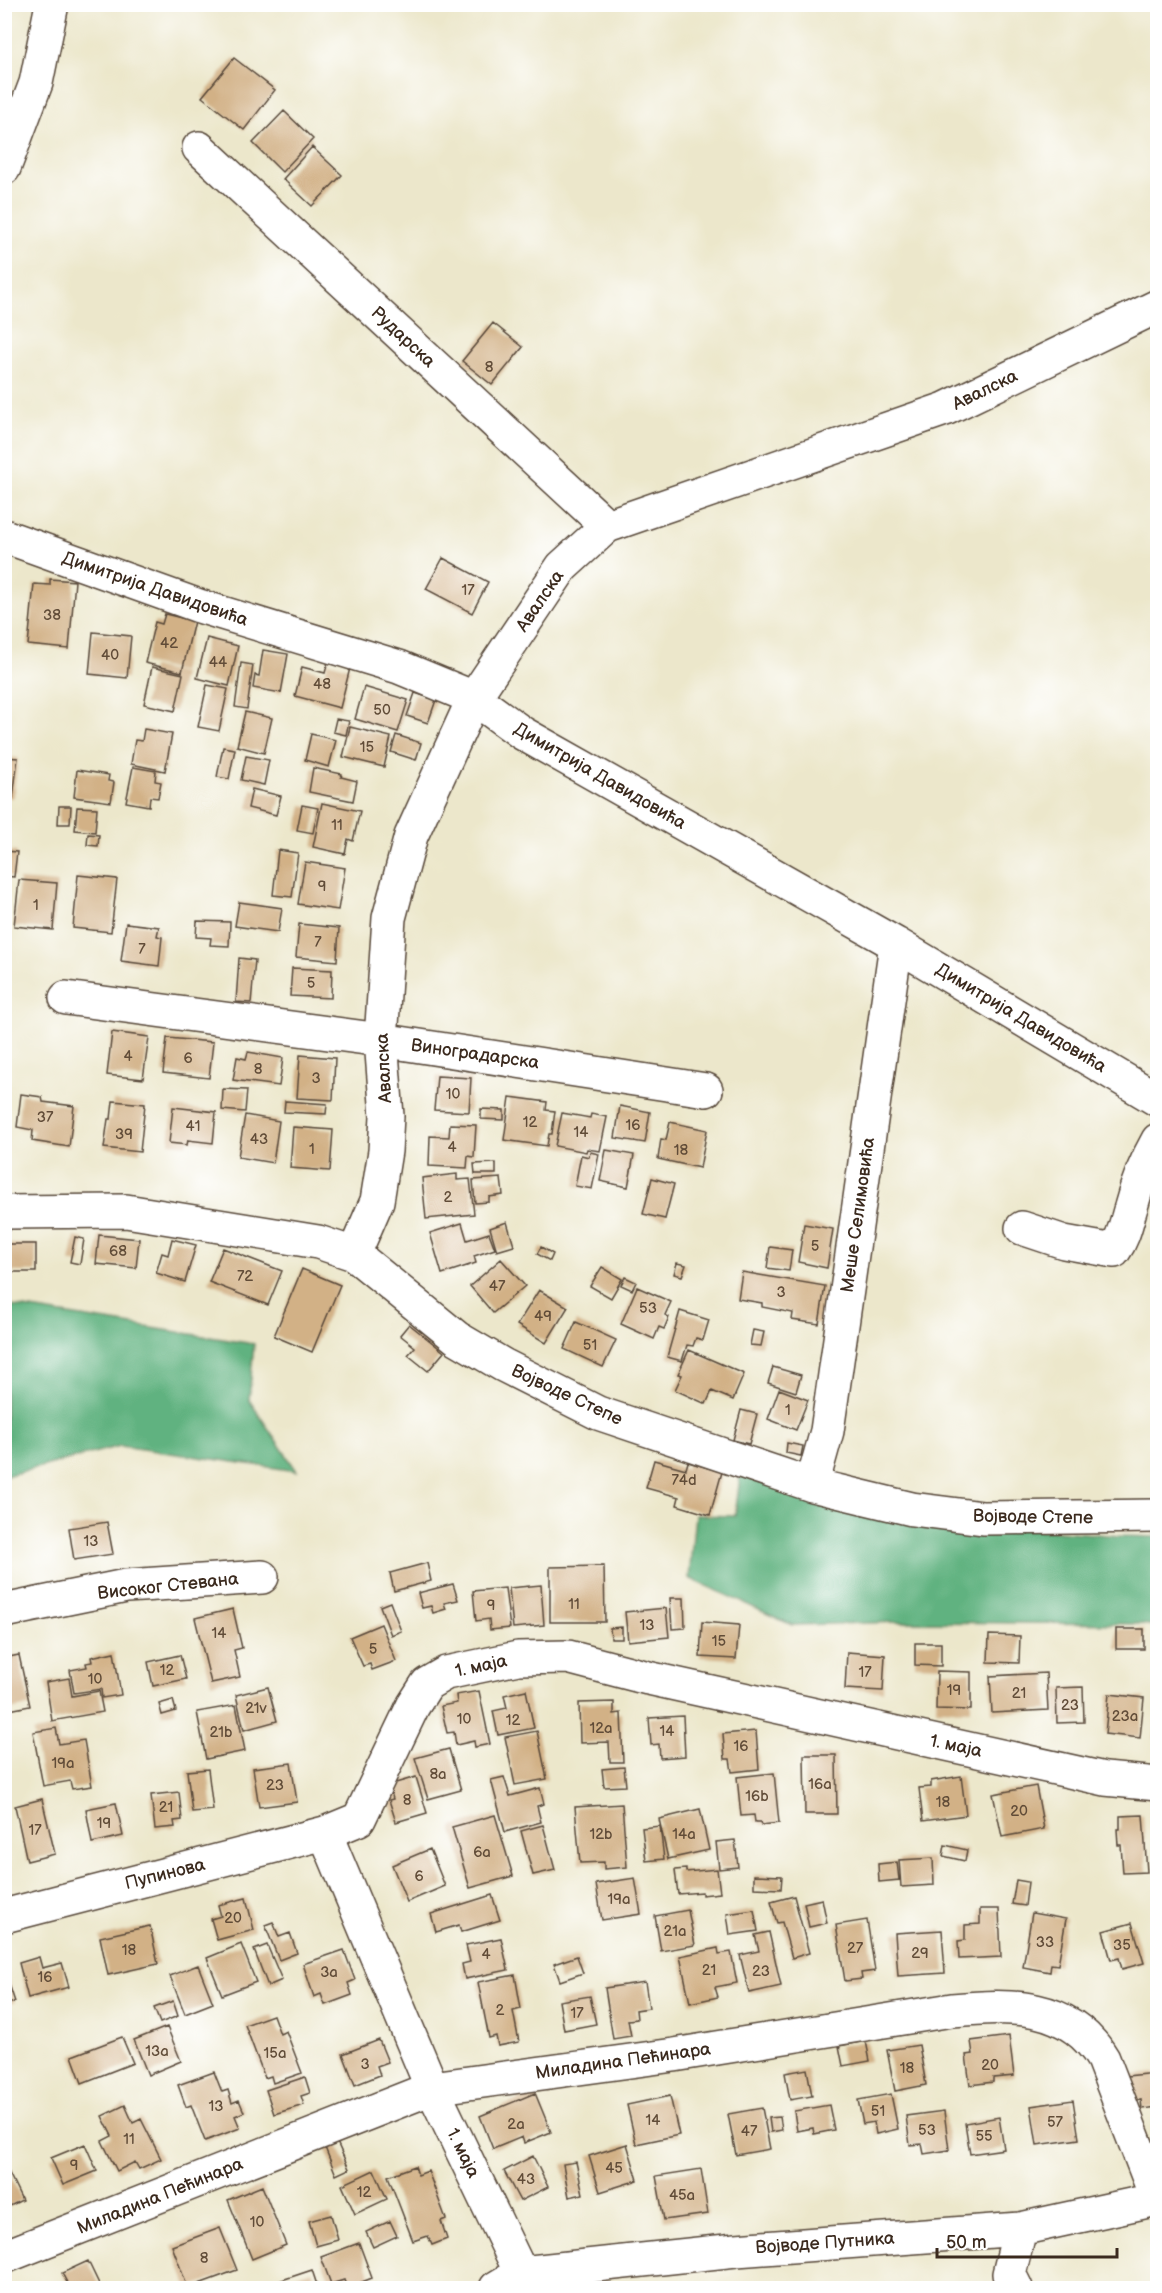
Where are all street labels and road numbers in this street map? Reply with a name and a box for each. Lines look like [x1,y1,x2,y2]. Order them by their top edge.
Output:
street label: Рударска [367,302,440,372]
street label: Авалска [948,365,1021,415]
street label: Димитрија Давидовића [59,547,251,631]
street label: Авалска [511,566,568,637]
street label: Димитрија Давидовића [510,718,690,834]
street label: Димитрија Давидовића [932,959,1110,1077]
street label: Авалска [372,1032,396,1104]
street label: Виноградарска [409,1035,541,1073]
street label: Меше Селимовића [837,1136,879,1294]
street label: Војводе Степе [508,1360,626,1430]
street label: Војводе Степе [973,1505,1093,1529]
street label: Високог Стевана [96,1568,240,1604]
street label: 1. маја [453,1650,509,1682]
street label: 1. маја [928,1730,984,1762]
street label: Пупинова [123,1854,208,1894]
street label: Миладина Пећинара [534,2038,712,2084]
street label: 1. маја [442,2125,484,2182]
street label: Миладина Пећинара [74,2153,246,2239]
street label: Војводе Путника [755,2228,896,2258]

